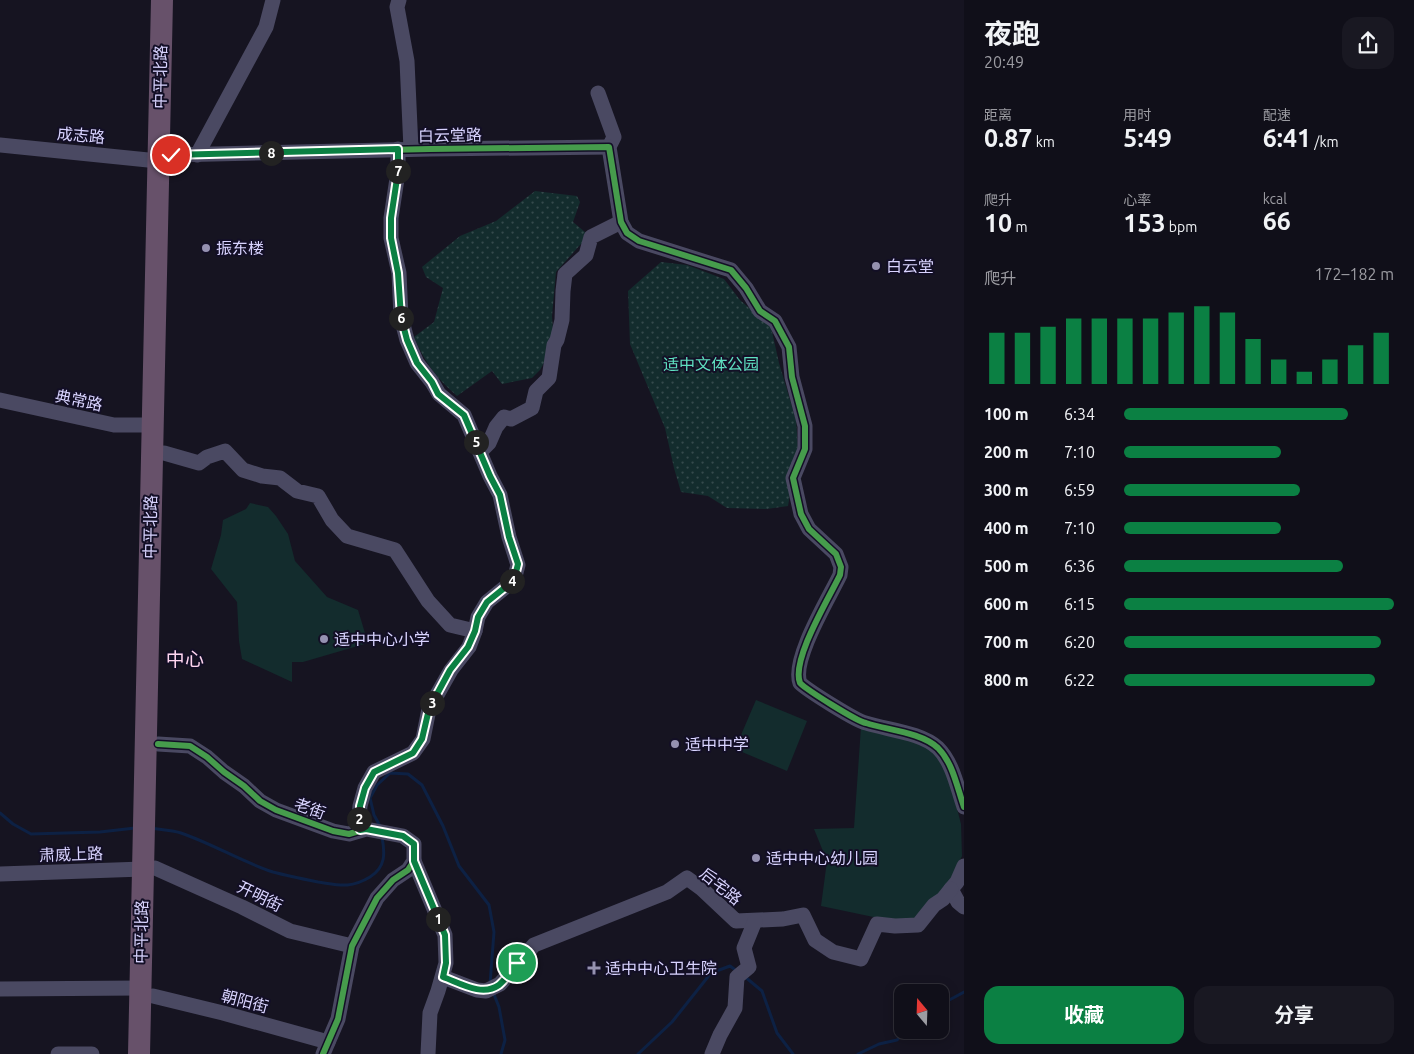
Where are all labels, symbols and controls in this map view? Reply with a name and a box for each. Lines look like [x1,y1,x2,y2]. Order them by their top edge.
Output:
button: share [1342,17,1394,69]
text: 夜跑 [984,18,1040,49]
street label: 中平北路 [150,45,170,109]
text: 20:49 [984,53,1024,71]
text: 距离 [984,107,1012,123]
text: 用时 [1123,107,1151,123]
text: 配速 [1263,107,1291,123]
street label: 成志路 [56,124,106,146]
text: 0.87 [984,124,1032,152]
text: 5:49 [1123,124,1172,152]
text: 6:41 [1263,124,1311,152]
street label: 白云堂路 [418,125,482,145]
pin [150,134,192,176]
text: km [1032,134,1055,150]
text: /km [1311,134,1339,150]
pin: 8 [258,140,284,166]
icon: check [157,141,185,169]
text: 8 [268,145,275,161]
pin: 7 [386,158,410,184]
text: 7 [395,163,402,179]
text: kcal [1263,191,1287,207]
text: 爬升 [984,192,1012,208]
text: 心率 [1123,192,1151,208]
text: 66 [1263,207,1291,235]
text: 10 [984,209,1012,237]
text: 153 [1123,209,1166,237]
text: m [1012,219,1028,235]
text: bpm [1166,219,1197,235]
place label: 振东楼 [216,239,264,257]
marker: 振东楼 [200,242,212,254]
place label: 白云堂 [886,257,934,275]
marker: 白云堂 [870,260,882,272]
text: 172–182 m [1314,265,1394,283]
text: 爬升 [984,269,1016,287]
pin: 6 [388,306,414,330]
text: 6 [398,310,405,326]
park label: 适中文体公园 [663,355,759,373]
street label: 典常路 [54,386,104,414]
text: 100 m [984,405,1029,423]
text: 6:34 [1064,405,1095,423]
pin: 5 [464,430,488,454]
text: 5 [473,434,480,450]
text: 200 m [984,443,1029,461]
text: 7:10 [1064,443,1095,461]
text: 300 m [984,481,1029,499]
text: 6:59 [1064,481,1095,499]
street label: 中平北路 [140,495,160,559]
text: 400 m [984,519,1029,537]
text: 7:10 [1064,519,1095,537]
text: 500 m [984,557,1029,575]
text: 6:36 [1064,557,1095,575]
pin: 4 [500,568,524,594]
text: 4 [509,573,516,589]
text: 600 m [984,595,1029,613]
text: 6:15 [1064,595,1095,613]
place label: 适中中心小学 [334,630,430,648]
marker: 适中中心小学 [318,633,330,645]
text: 700 m [984,633,1029,651]
text: 6:20 [1064,633,1095,651]
district label: 中心 [166,648,204,670]
text: 800 m [984,671,1029,689]
text: 6:22 [1064,671,1095,689]
pin: 3 [420,690,444,716]
text: 3 [429,695,436,711]
place label: 适中中学 [685,735,749,753]
marker: 适中中学 [669,738,681,750]
street label: 老街 [292,794,328,822]
pin: 2 [346,806,372,832]
text: 2 [356,811,363,827]
street label: 肃威上路 [39,844,103,864]
place label: 适中中心幼儿园 [766,849,878,867]
marker: 适中中心幼儿园 [750,852,762,864]
street label: 后宅路 [697,864,745,908]
street label: 开明街 [234,877,286,915]
street label: 中平北路 [131,900,151,964]
pin: 1 [426,906,450,932]
text: 1 [435,911,442,927]
pin [496,942,538,984]
icon: arrive [503,949,531,977]
place label: 适中中心卫生院 [605,959,717,977]
marker: 适中中心卫生院 [587,961,601,975]
north arrow [894,984,949,1039]
map controls [894,984,949,1039]
street label: 朝阳街 [219,986,271,1016]
button: 收藏 [984,986,1184,1044]
button: 分享 [1194,986,1394,1044]

